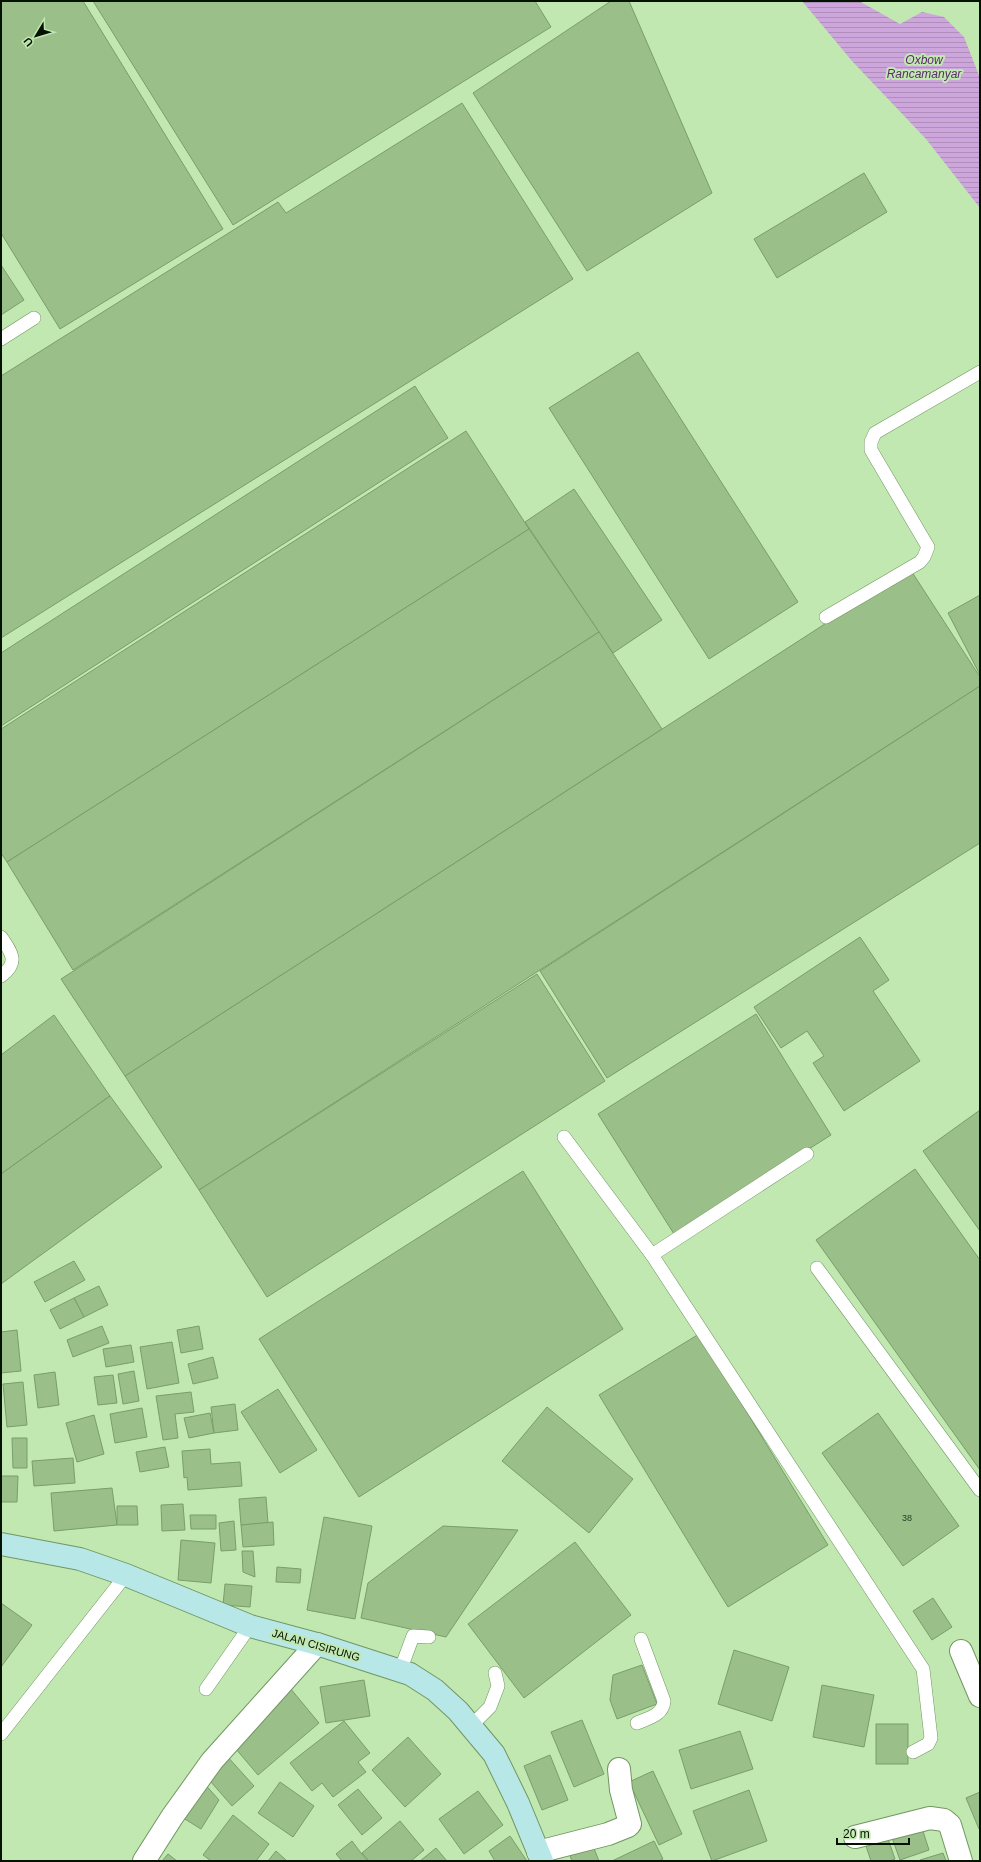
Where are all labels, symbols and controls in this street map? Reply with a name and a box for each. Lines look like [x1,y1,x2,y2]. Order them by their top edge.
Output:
north arrow [16,16,56,56]
text: U [21,35,35,49]
water label: Oxbow Rancamanyar [887,53,962,81]
house number: 38 [902,1513,912,1523]
street label: JALAN CISIRUNG [271,1627,361,1663]
scale bar [837,1820,909,1846]
text: 20 m [843,1827,870,1841]

